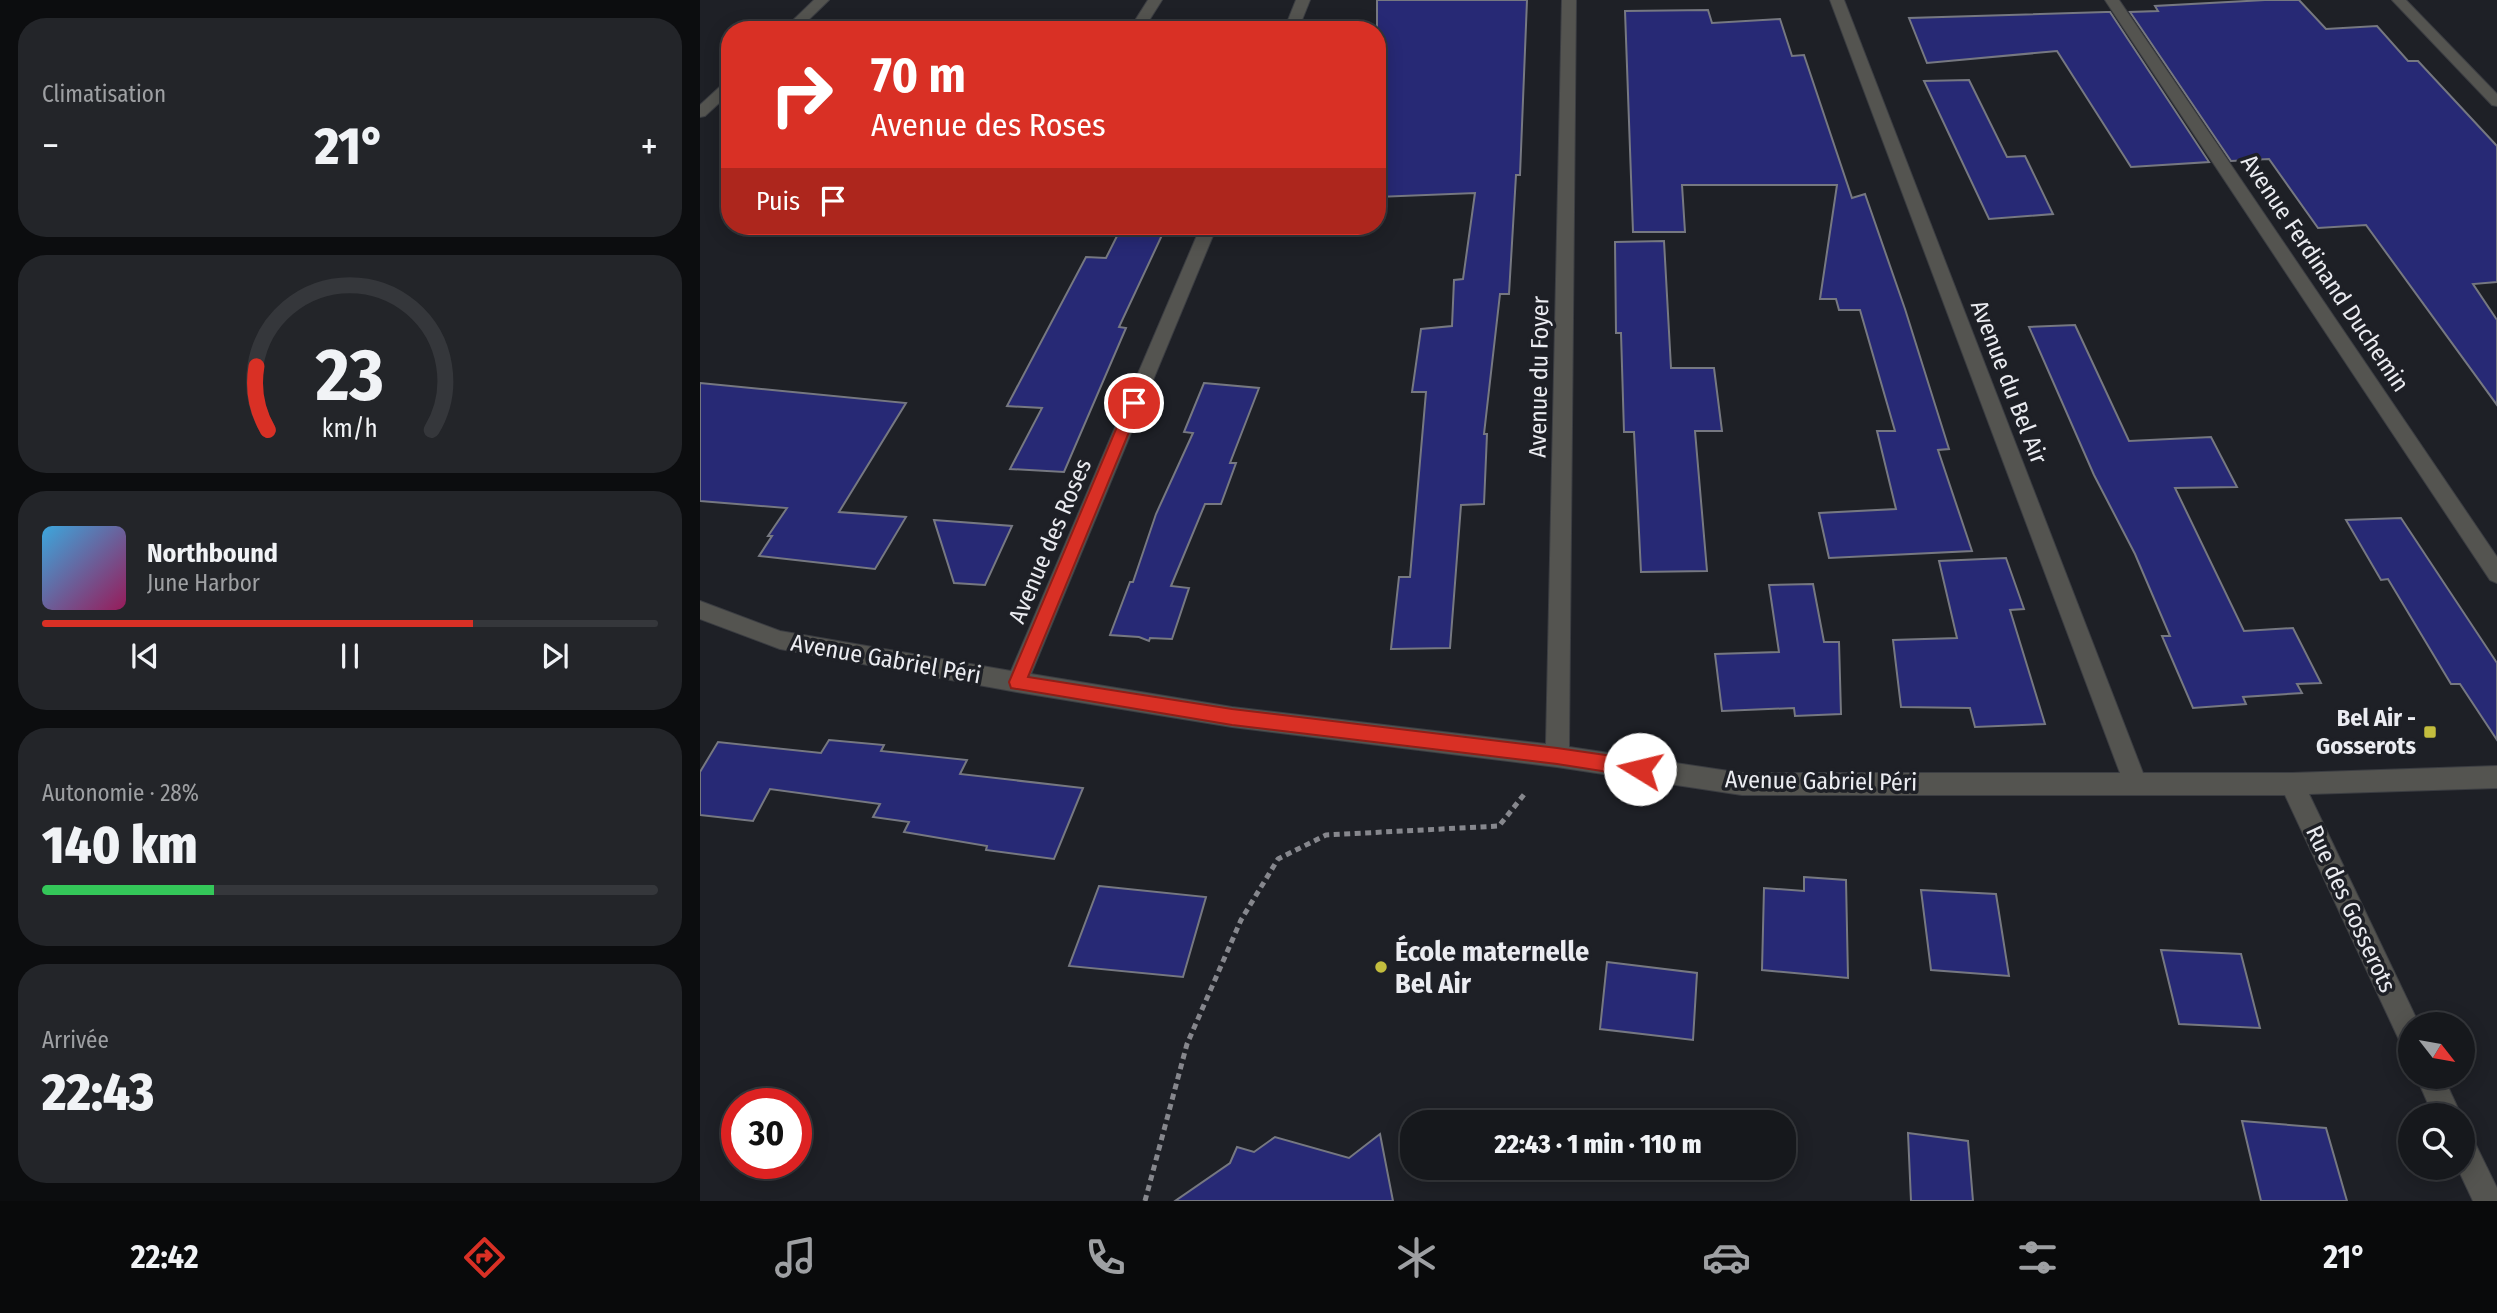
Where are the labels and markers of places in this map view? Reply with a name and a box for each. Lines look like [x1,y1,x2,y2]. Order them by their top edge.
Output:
pin [1104,373,1164,433]
place label: Bel Air - Gosserots [2316,704,2416,760]
marker: Bel Air - Gosserots [2422,724,2438,740]
place label: École maternelle Bel Air [1395,934,1589,1000]
marker: École maternelle Bel Air [1373,959,1389,975]

